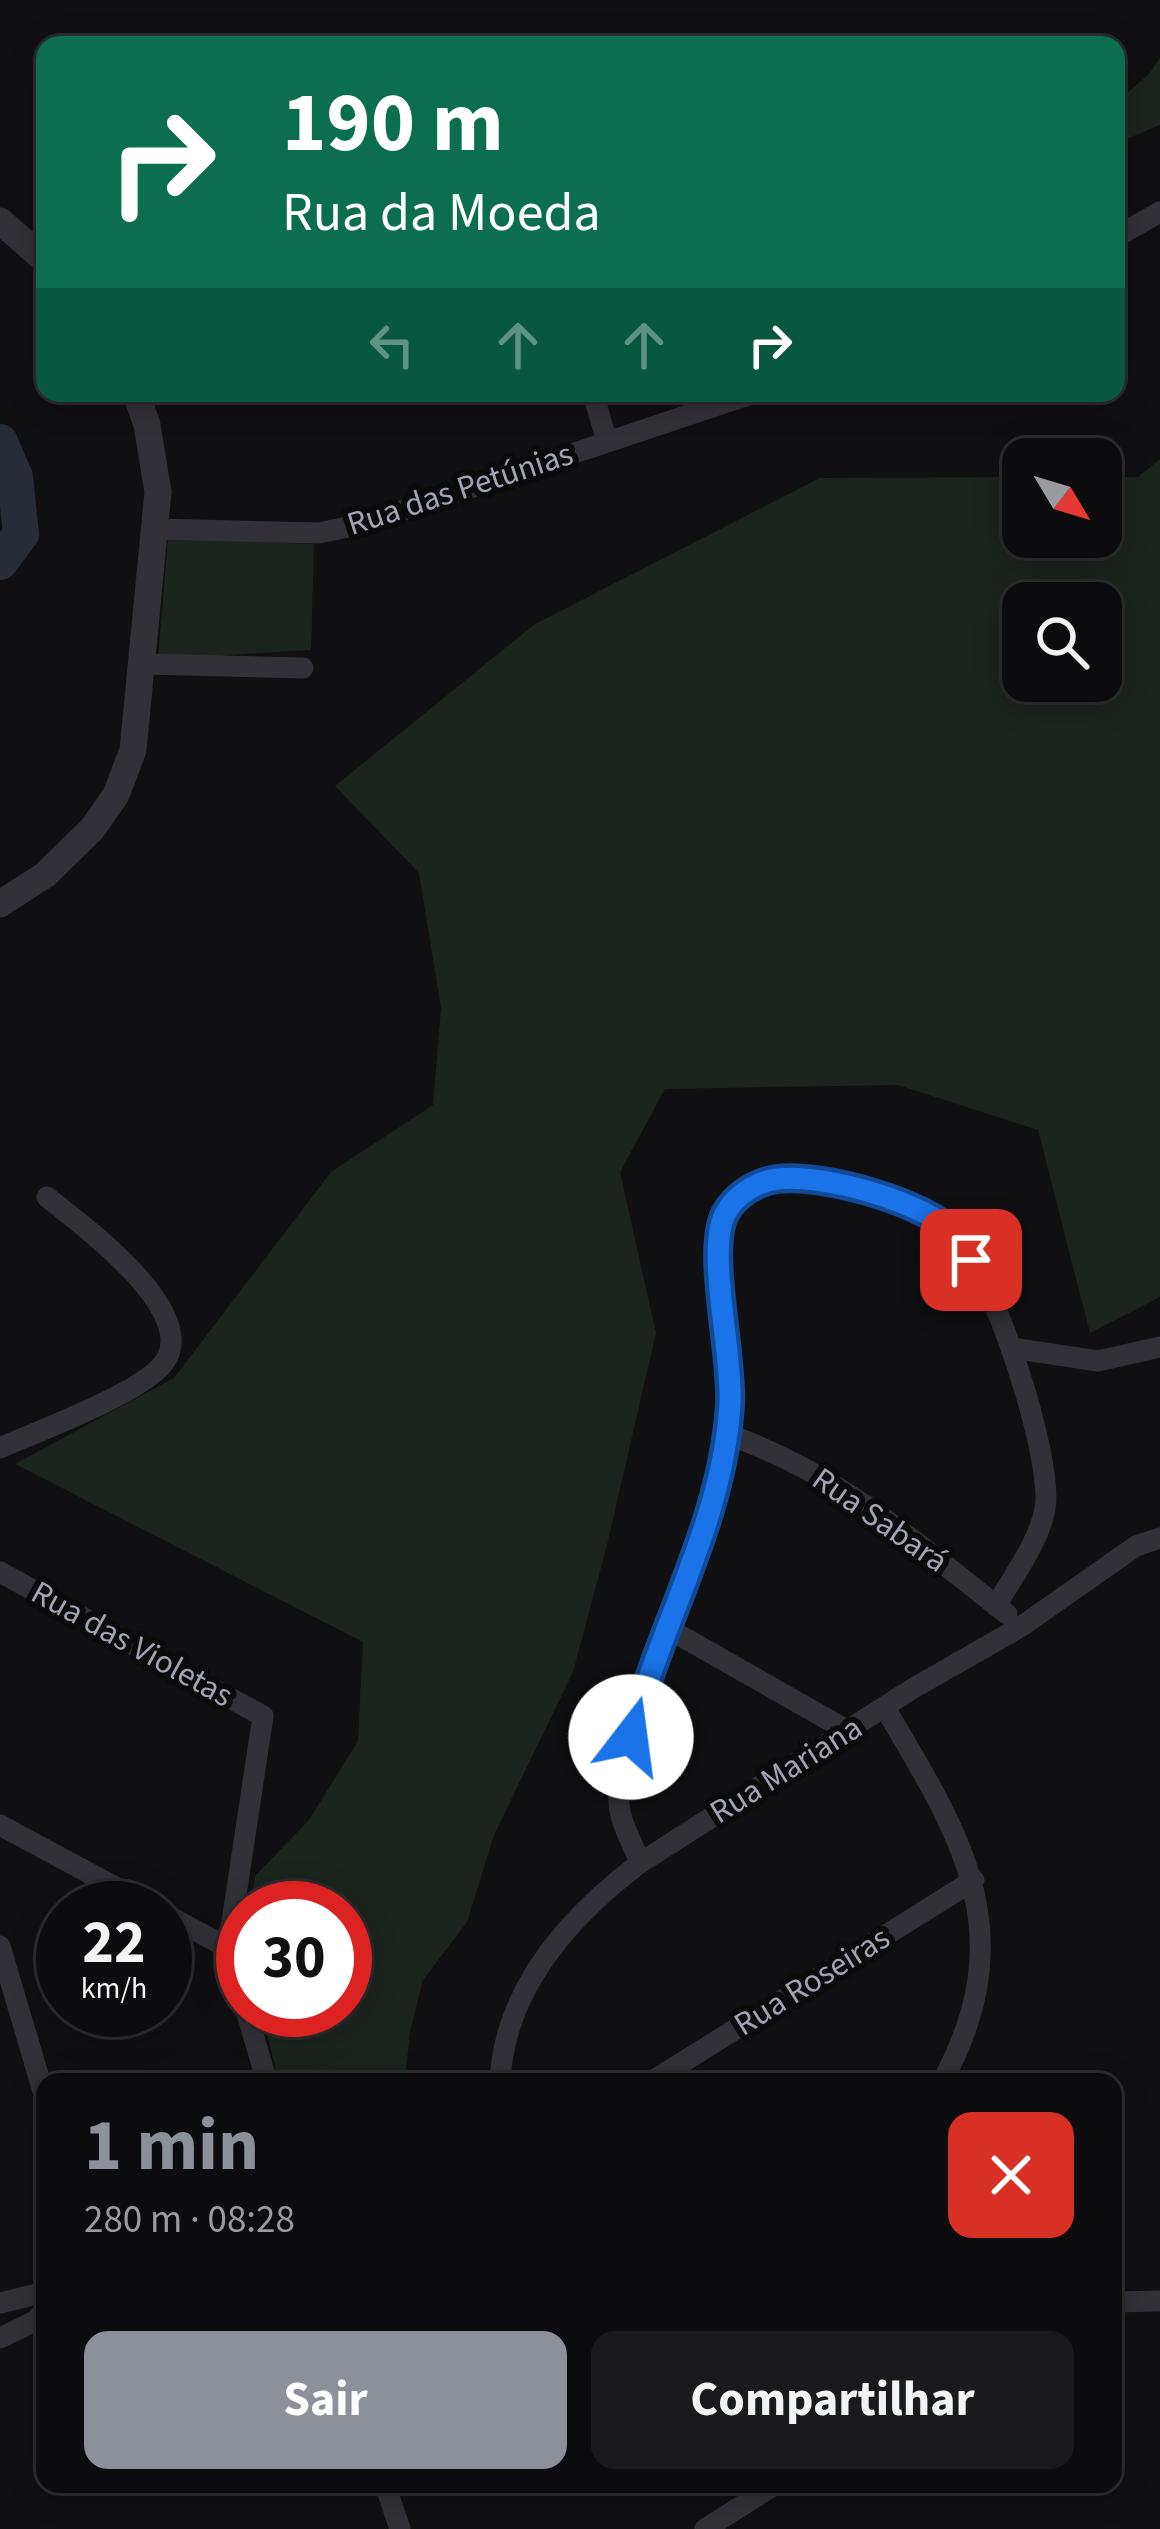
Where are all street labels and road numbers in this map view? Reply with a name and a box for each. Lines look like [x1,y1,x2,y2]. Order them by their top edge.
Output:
street label: Rua das Petúnias [341,430,579,548]
street label: Rua Sabará [803,1456,957,1584]
street label: Rua das Violetas [23,1569,241,1719]
street label: Rua Mariana [701,1705,871,1835]
street label: Rua Roseiras [725,1915,899,2047]

